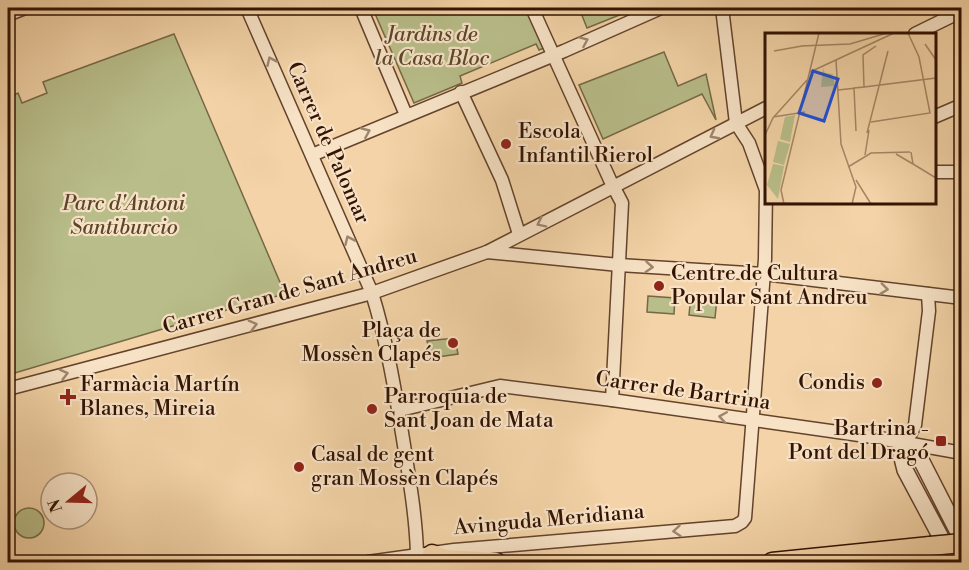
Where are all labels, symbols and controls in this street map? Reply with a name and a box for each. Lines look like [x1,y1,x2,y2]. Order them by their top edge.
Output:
park label: Jardins de la Casa Bloc [375,22,489,72]
inset map [765,33,936,204]
one-way arrow [578,37,589,49]
one-way arrow [266,57,278,68]
street label: Carrer de Palomar [281,58,375,228]
place label: Escola Infantil Rierol [518,119,653,169]
one-way arrow [359,127,370,139]
one-way arrow [710,128,721,139]
marker: Escola Infantil Rierol [499,137,513,151]
park label: Parc d'Antoni Santiburcio [62,191,186,241]
one-way arrow [536,216,547,228]
one-way arrow [344,235,356,246]
street label: Carrer Gran de Sant Andreu [160,243,420,341]
one-way arrow [645,260,654,273]
place label: Centre de Cultura Popular Sant Andreu [671,261,867,311]
marker: Centre de Cultura Popular Sant Andreu [652,279,666,293]
one-way arrow [880,283,889,295]
place label: Plaça de Mossèn Clapés [302,318,441,368]
one-way arrow [247,320,258,332]
marker: Plaça de Mossèn Clapés [446,336,460,350]
street label: Carrer de Bartrina [594,366,772,416]
one-way arrow [58,369,69,381]
place label: Condis [798,370,865,396]
place label: Farmàcia Martín Blanes, Mireia [79,372,240,422]
marker: Condis [870,376,884,390]
place label: Parroquia de Sant Joan de Mata [384,384,554,434]
marker: Farmàcia Martín Blanes, Mireia [61,390,75,404]
marker: Parroquia de Sant Joan de Mata [365,402,379,416]
one-way arrow [719,411,728,423]
place label: Bartrina - Pont del Dragó [788,416,929,466]
marker: Bartrina - Pont del Dragó [934,434,948,448]
place label: Casal de gent gran Mossèn Clapés [311,442,498,492]
marker: Casal de gent gran Mossèn Clapés [292,460,306,474]
north arrow [39,471,99,531]
text: N [44,496,67,515]
street label: Avinguda Meridiana [452,499,646,541]
one-way arrow [672,524,681,537]

